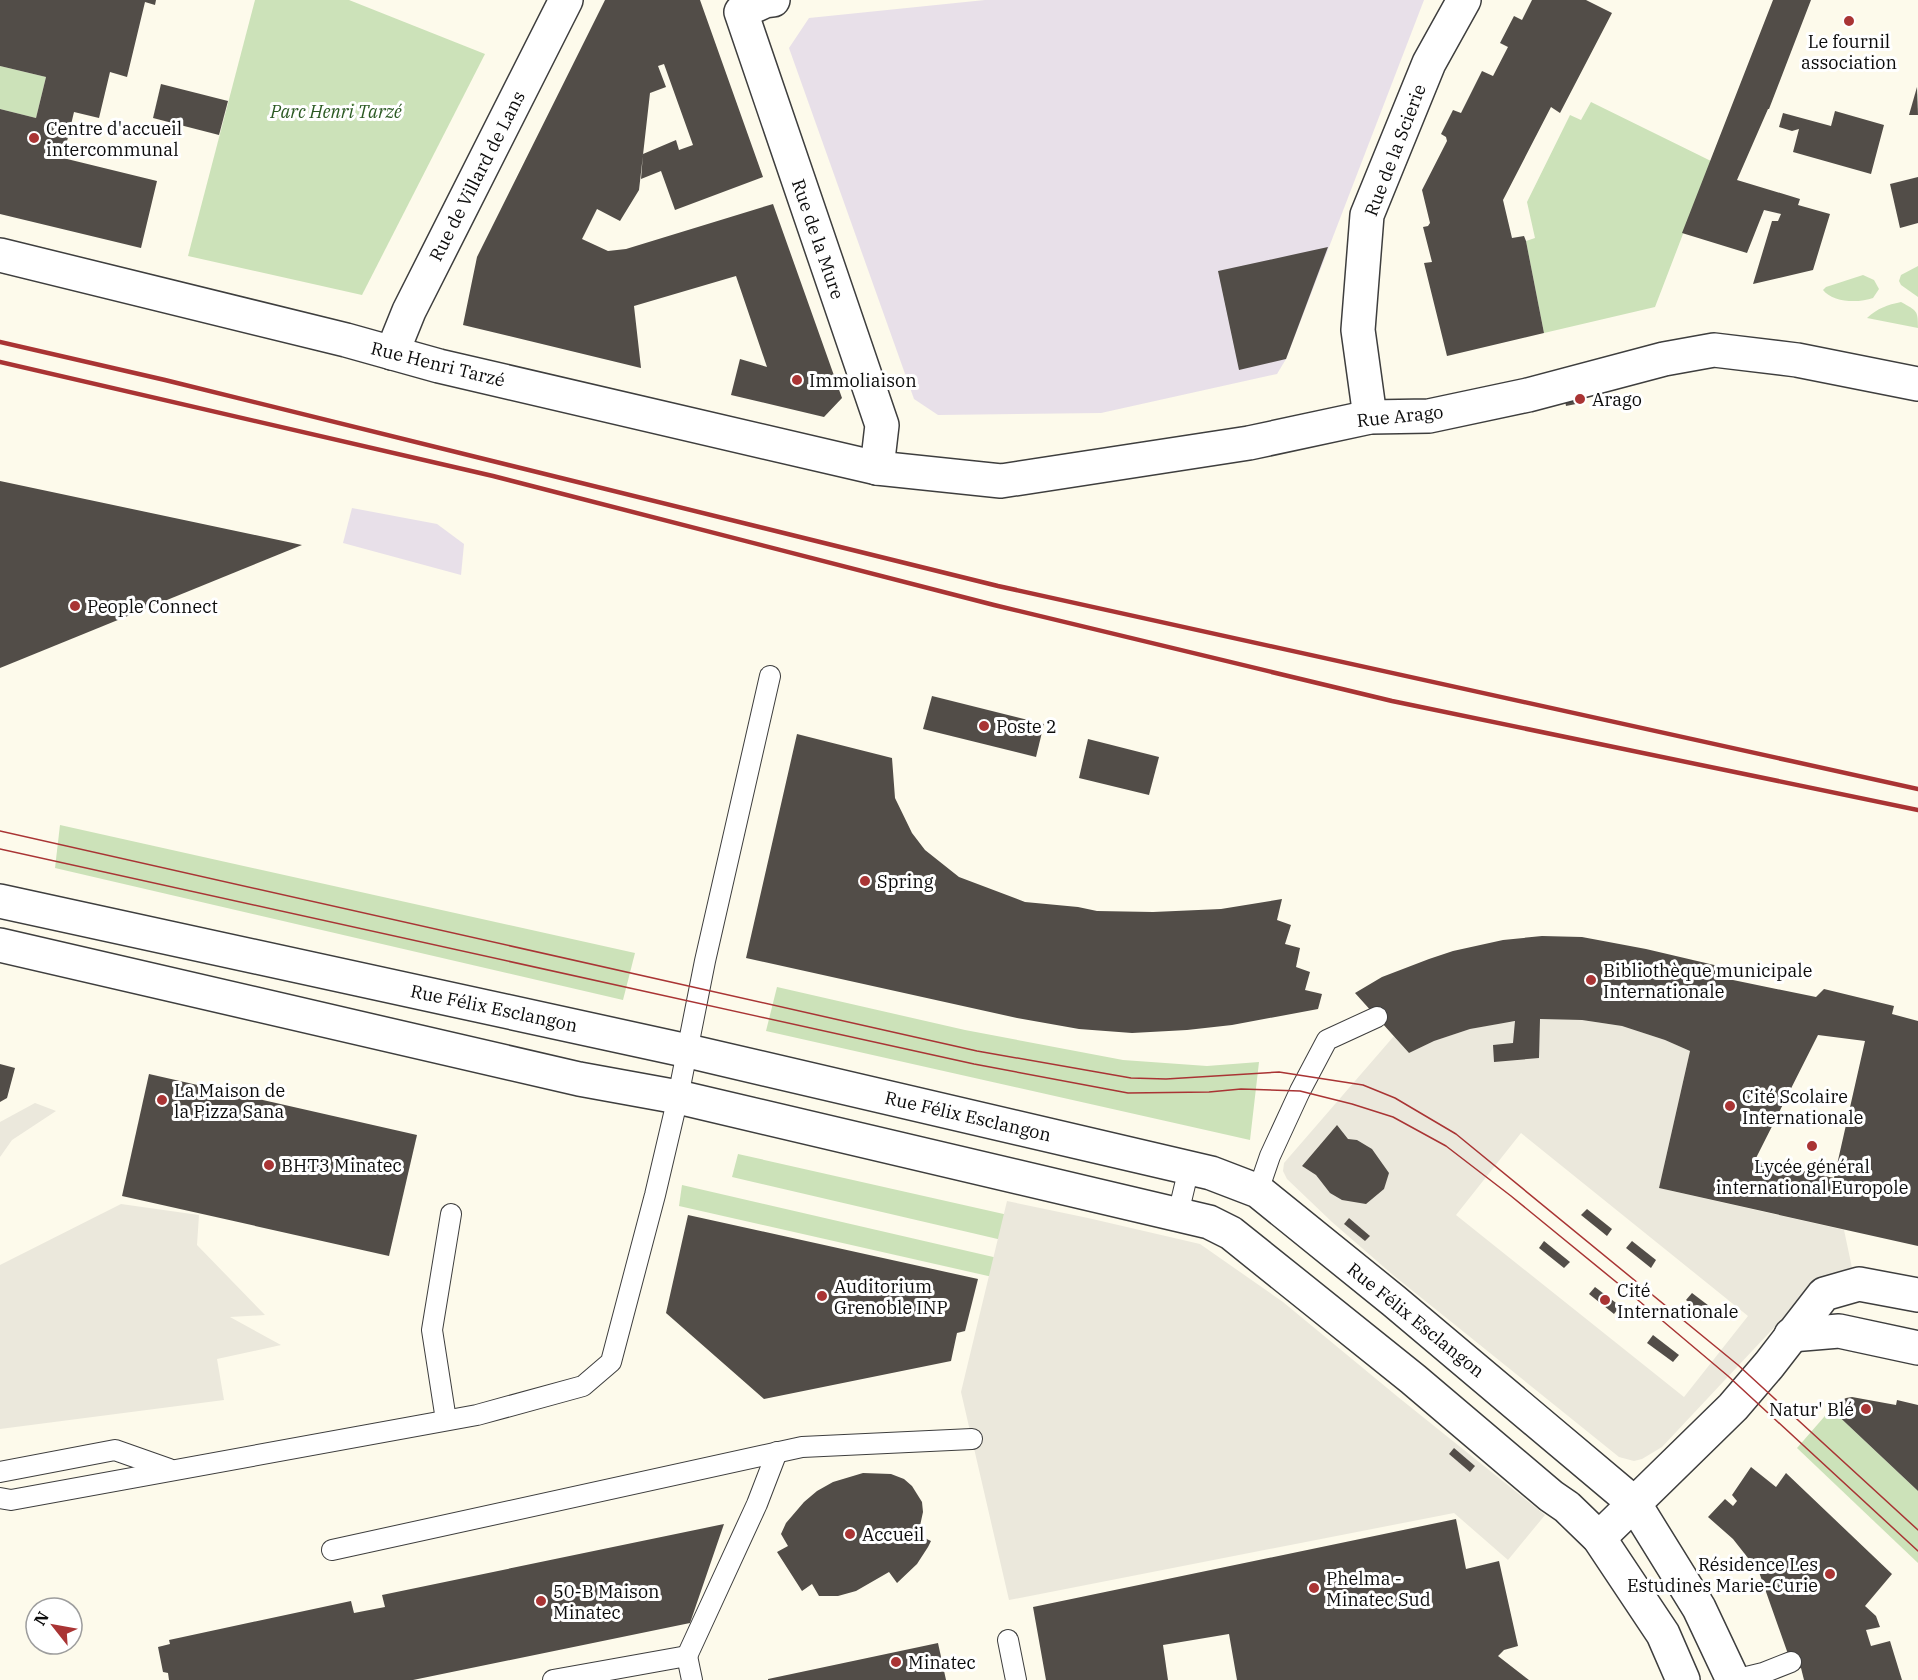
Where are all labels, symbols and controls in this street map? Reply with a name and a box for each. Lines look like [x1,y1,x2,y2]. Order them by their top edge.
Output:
marker: Le fournil association [1842,14,1856,28]
place label: Le fournil association [1801,30,1897,74]
street label: Rue de la Scierie [1359,81,1431,219]
street label: Rue de Villard de Lans [424,87,530,265]
park label: Parc Henri Tarzé [269,100,403,123]
place label: Centre d'accueil intercommunal [46,117,182,161]
marker: Centre d'accueil intercommunal [27,131,41,145]
street label: Rue de la Mure [787,176,849,302]
street label: Rue Henri Tarzé [368,336,508,392]
place label: Immoliaison [809,369,917,392]
marker: Immoliaison [790,373,804,387]
place label: Arago [1592,388,1642,411]
marker: Arago [1573,392,1587,406]
street label: Rue Arago [1356,400,1444,432]
place label: People Connect [87,595,218,618]
marker: People Connect [68,599,82,613]
place label: Poste 2 [996,715,1057,738]
marker: Poste 2 [977,719,991,733]
place label: Spring [877,870,934,893]
marker: Spring [858,874,872,888]
place label: Bibliothèque municipale Internationale [1603,959,1812,1003]
marker: Bibliothèque municipale Internationale [1584,973,1598,987]
street label: Rue Félix Esclangon [408,979,580,1037]
place label: La Maison de la Pizza Sana [174,1079,285,1123]
place label: Cité Scolaire Internationale [1742,1085,1863,1129]
street label: Rue Félix Esclangon [882,1086,1054,1146]
marker: La Maison de la Pizza Sana [155,1093,169,1107]
marker: Cité Scolaire Internationale [1723,1099,1737,1113]
marker: Lycée général international Europole [1805,1139,1819,1153]
place label: BHT3 Minatec [281,1154,402,1177]
place label: Lycée général international Europole [1716,1155,1908,1199]
marker: BHT3 Minatec [262,1158,276,1172]
street label: Rue Félix Esclangon [1343,1258,1489,1382]
place label: Auditorium Grenoble INP [834,1275,948,1319]
place label: Cité Internationale [1617,1279,1738,1323]
marker: Auditorium Grenoble INP [815,1289,829,1303]
marker: Cité Internationale [1598,1293,1612,1307]
place label: Natur' Blé [1769,1398,1854,1421]
marker: Natur' Blé [1859,1402,1873,1416]
place label: Accueil [862,1523,925,1546]
marker: Accueil [843,1527,857,1541]
place label: Résidence Les Estudines Marie-Curie [1627,1553,1818,1597]
place label: Phelma - Minatec Sud [1326,1567,1431,1611]
marker: Résidence Les Estudines Marie-Curie [1823,1567,1837,1581]
place label: 50-B Maison Minatec [553,1580,660,1624]
marker: Phelma - Minatec Sud [1307,1581,1321,1595]
marker: 50-B Maison Minatec [534,1594,548,1608]
north arrow [24,1596,84,1656]
text: N [29,1608,53,1629]
place label: Minatec [908,1651,976,1674]
marker: Minatec [889,1655,903,1669]

